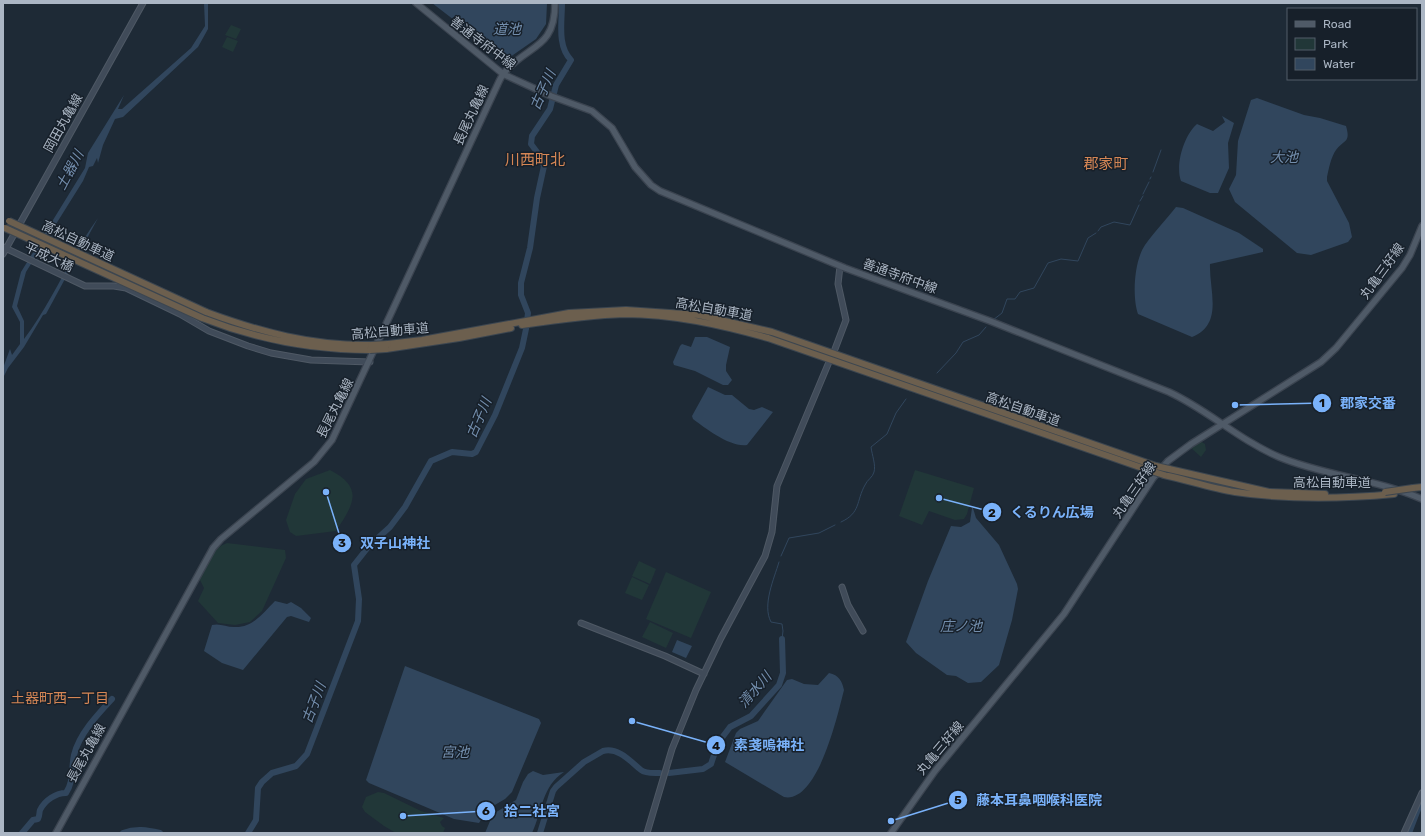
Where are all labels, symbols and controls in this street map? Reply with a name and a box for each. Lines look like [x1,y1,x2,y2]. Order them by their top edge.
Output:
legend [1287,8,1417,80]
street label: 善通寺府中線 [447,14,519,72]
text: Road [1323,17,1351,31]
water label: 道池 [493,21,523,38]
text: Park [1323,37,1349,51]
text: Water [1323,57,1355,71]
water label: 古子川 [527,66,560,113]
street label: 長尾丸亀線 [450,82,492,148]
street label: 岡田丸亀線 [41,91,85,155]
water label: 土器川 [53,146,88,193]
water label: 大池 [1270,149,1300,166]
district label: 川西町北 [505,151,565,169]
district label: 郡家町 [1083,155,1129,173]
street label: 高松自動車道 [39,218,117,264]
street label: 平成大橋 [22,239,76,275]
street label: 丸亀三好線 [1357,240,1407,302]
street label: 善通寺府中線 [861,256,939,296]
street label: 高松自動車道 [674,295,754,323]
street label: 高松自動車道 [350,320,430,342]
street label: 長尾丸亀線 [314,376,356,440]
street label: 高松自動車道 [984,389,1062,429]
callout: 郡家交番 [1312,390,1404,416]
water label: 古子川 [463,394,496,441]
text: 郡家交番 [1340,395,1396,412]
text: 1 [1319,396,1325,410]
street label: 丸亀三好線 [1109,459,1159,521]
street label: 高松自動車道 [1293,475,1371,490]
callout: くるりん広場 [982,499,1102,525]
text: くるりん広場 [1010,504,1094,521]
text: 2 [988,506,996,520]
callout: 双子山神社 [332,530,438,556]
text: 双子山神社 [360,535,430,552]
text: 3 [338,536,346,550]
water label: 庄ノ池 [940,618,984,635]
water label: 清水川 [735,667,777,711]
water label: 古子川 [299,678,330,726]
district label: 土器町西一丁目 [11,690,109,707]
street label: 丸亀三好線 [913,718,967,778]
street label: 長尾丸亀線 [64,721,108,785]
callout: 素戔嗚神社 [706,732,812,758]
text: 素戔嗚神社 [734,737,804,754]
text: 4 [712,739,720,753]
water label: 宮池 [441,744,471,761]
callout: 藤本耳鼻咽喉科医院 [948,787,1110,813]
text: 藤本耳鼻咽喉科医院 [976,792,1102,809]
text: 5 [954,793,962,807]
callout: 拾二社宮 [476,798,568,824]
text: 拾二社宮 [504,803,560,820]
text: 6 [482,804,490,818]

